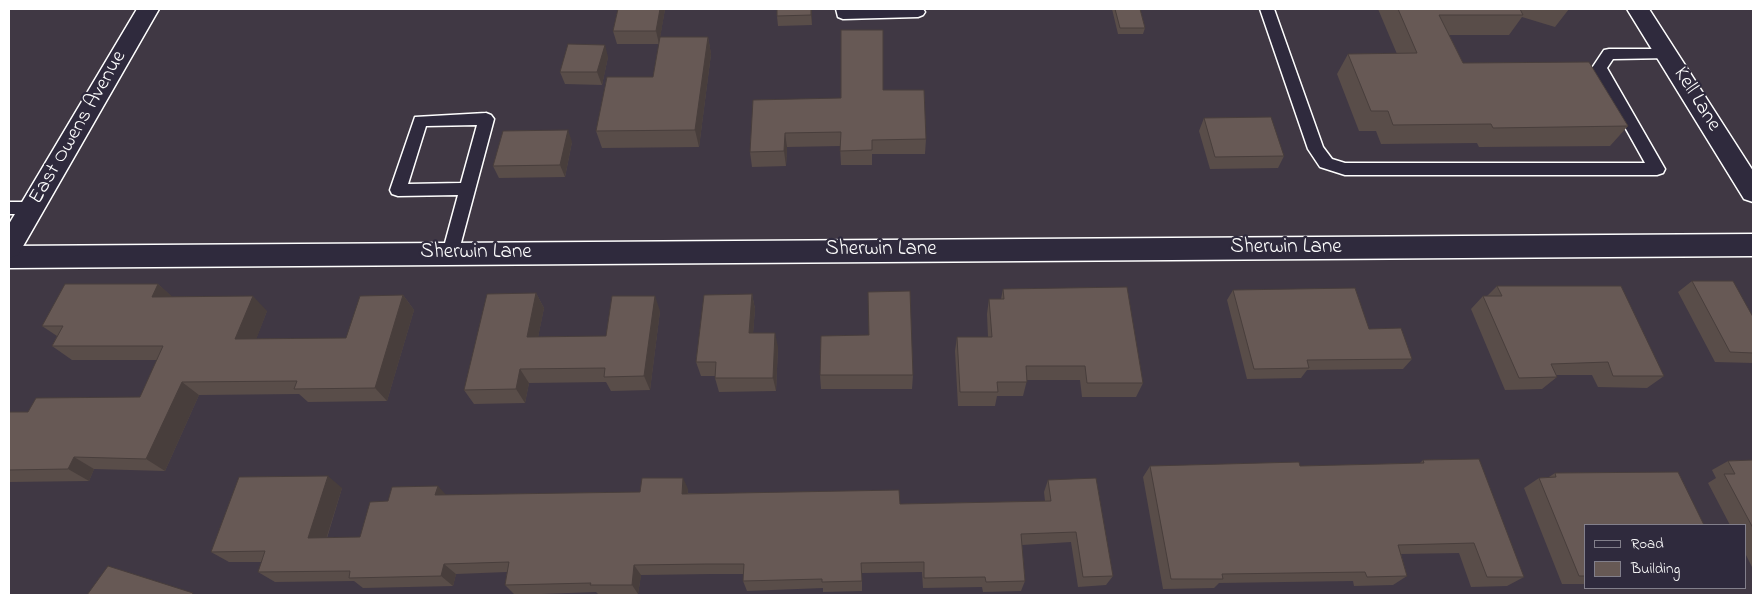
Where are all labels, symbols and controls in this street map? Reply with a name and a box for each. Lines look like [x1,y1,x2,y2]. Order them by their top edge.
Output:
street label: East Owens Avenue [25,47,133,209]
street label: Kell Lane [1667,63,1725,137]
street label: Sherwin Lane [1230,236,1342,262]
street label: Sherwin Lane [825,238,937,264]
street label: Sherwin Lane [420,241,532,267]
legend [1584,524,1747,589]
text: Road [1631,533,1664,555]
text: Building [1631,558,1680,580]

